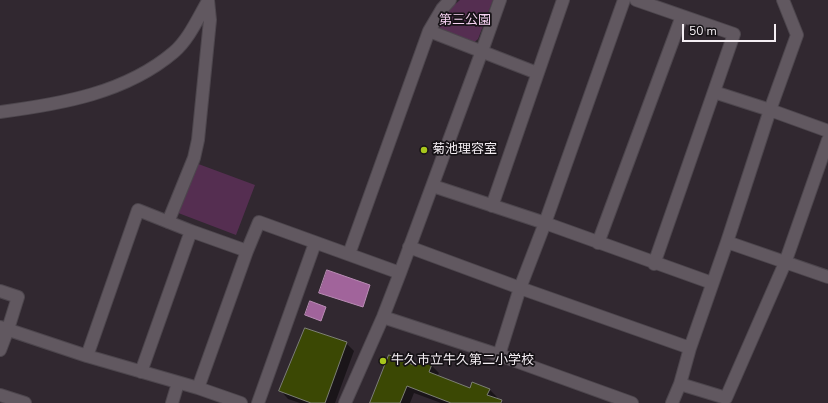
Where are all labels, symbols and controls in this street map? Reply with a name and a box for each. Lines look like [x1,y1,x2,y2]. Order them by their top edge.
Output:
park label: 第三公園 [439,13,491,29]
scale bar [684,16,778,42]
text: 50 m [689,23,717,39]
place label: 菊池理容室 [432,142,497,158]
marker: 菊池理容室 [419,145,429,155]
place label: 牛久市立牛久第二小学校 [391,353,534,369]
marker: 牛久市立牛久第二小学校 [378,356,388,366]

